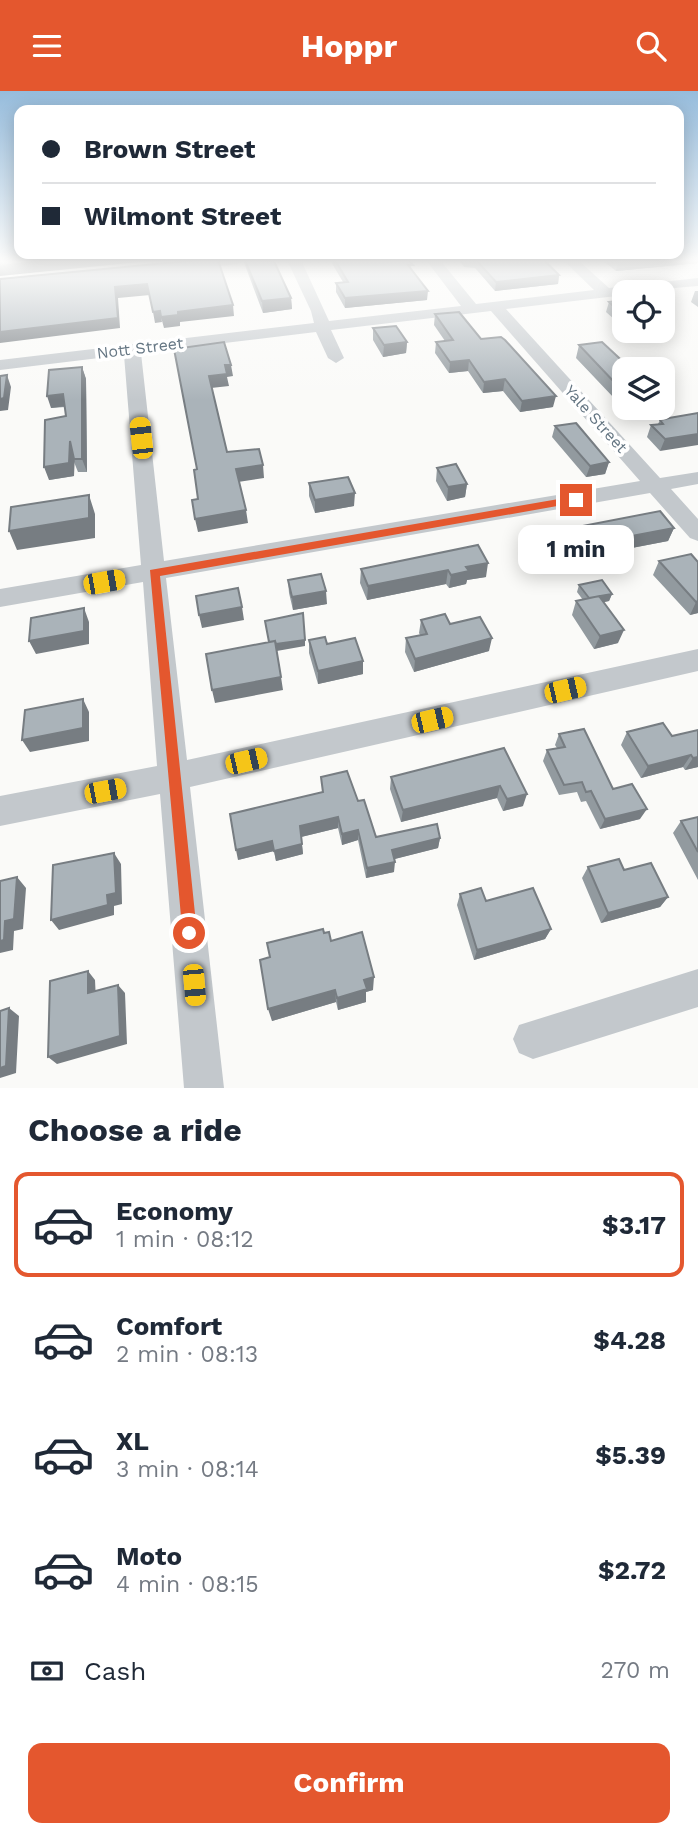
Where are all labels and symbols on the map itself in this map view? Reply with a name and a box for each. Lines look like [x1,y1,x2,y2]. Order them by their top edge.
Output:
street label: Nott Street [96,333,185,363]
street label: Yale Street [561,381,632,457]
car [129,416,154,460]
route end [560,484,592,516]
callout: 1 min [518,525,634,573]
car [82,568,127,596]
car [543,675,588,705]
car [410,705,455,735]
car [224,746,269,776]
car [83,777,128,805]
route start [173,917,205,949]
car [182,963,207,1007]

